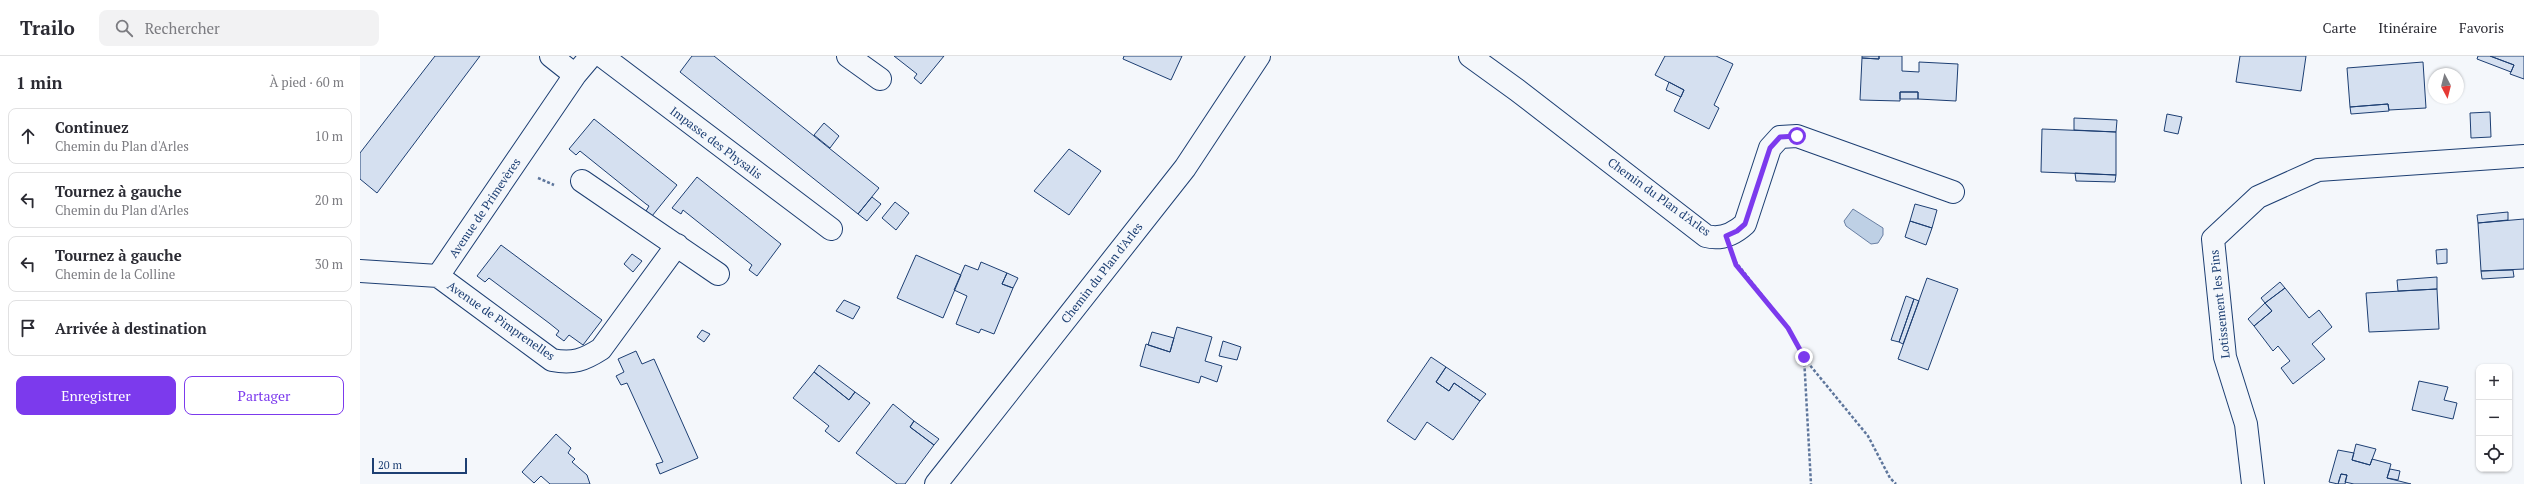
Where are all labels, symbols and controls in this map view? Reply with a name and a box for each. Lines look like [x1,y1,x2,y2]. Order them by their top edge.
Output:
search box [99,10,379,46]
text: Trailo [20,15,75,40]
icon: search [113,17,135,39]
text: Rechercher [145,18,220,38]
text: Carte [2323,18,2356,37]
text: Itinéraire [2378,18,2437,37]
text: Favoris [2459,18,2504,37]
north arrow [2428,68,2464,104]
text: 1 min [16,71,63,94]
text: À pied · 60 m [270,73,344,91]
street label: Impasse des Physalis [667,103,765,182]
text: Continuez [55,117,129,137]
icon: ahead [17,125,39,147]
text: 10 m [315,127,343,145]
route start [1788,127,1806,145]
text: Chemin du Plan d'Arles [55,137,189,155]
street label: Chemin du Plan d'Arles [1605,154,1714,239]
street label: Avenue de Primevères [446,155,524,260]
text: Tournez à gauche [55,181,182,201]
icon: left [17,189,39,211]
text: 20 m [315,191,343,209]
text: Chemin du Plan d'Arles [55,201,189,219]
street label: Chemin du Plan d'Arles [1058,219,1146,326]
text: Tournez à gauche [55,245,182,265]
street label: Lotissement les Pins [2206,249,2233,359]
icon: left [17,253,39,275]
text: 30 m [315,255,343,273]
text: Chemin de la Colline [55,265,175,283]
street label: Avenue de Pimprenelles [445,278,558,363]
icon: arrive [17,317,39,339]
text: Arrivée à destination [55,318,207,338]
route end [1795,348,1813,366]
map controls [2476,364,2512,472]
button: + [2476,364,2512,400]
button: Enregistrer [16,376,176,415]
button: Partager [184,376,344,415]
button: − [2476,400,2512,436]
button: locate [2476,436,2512,472]
scale bar [372,456,467,475]
text: 20 m [378,458,402,472]

